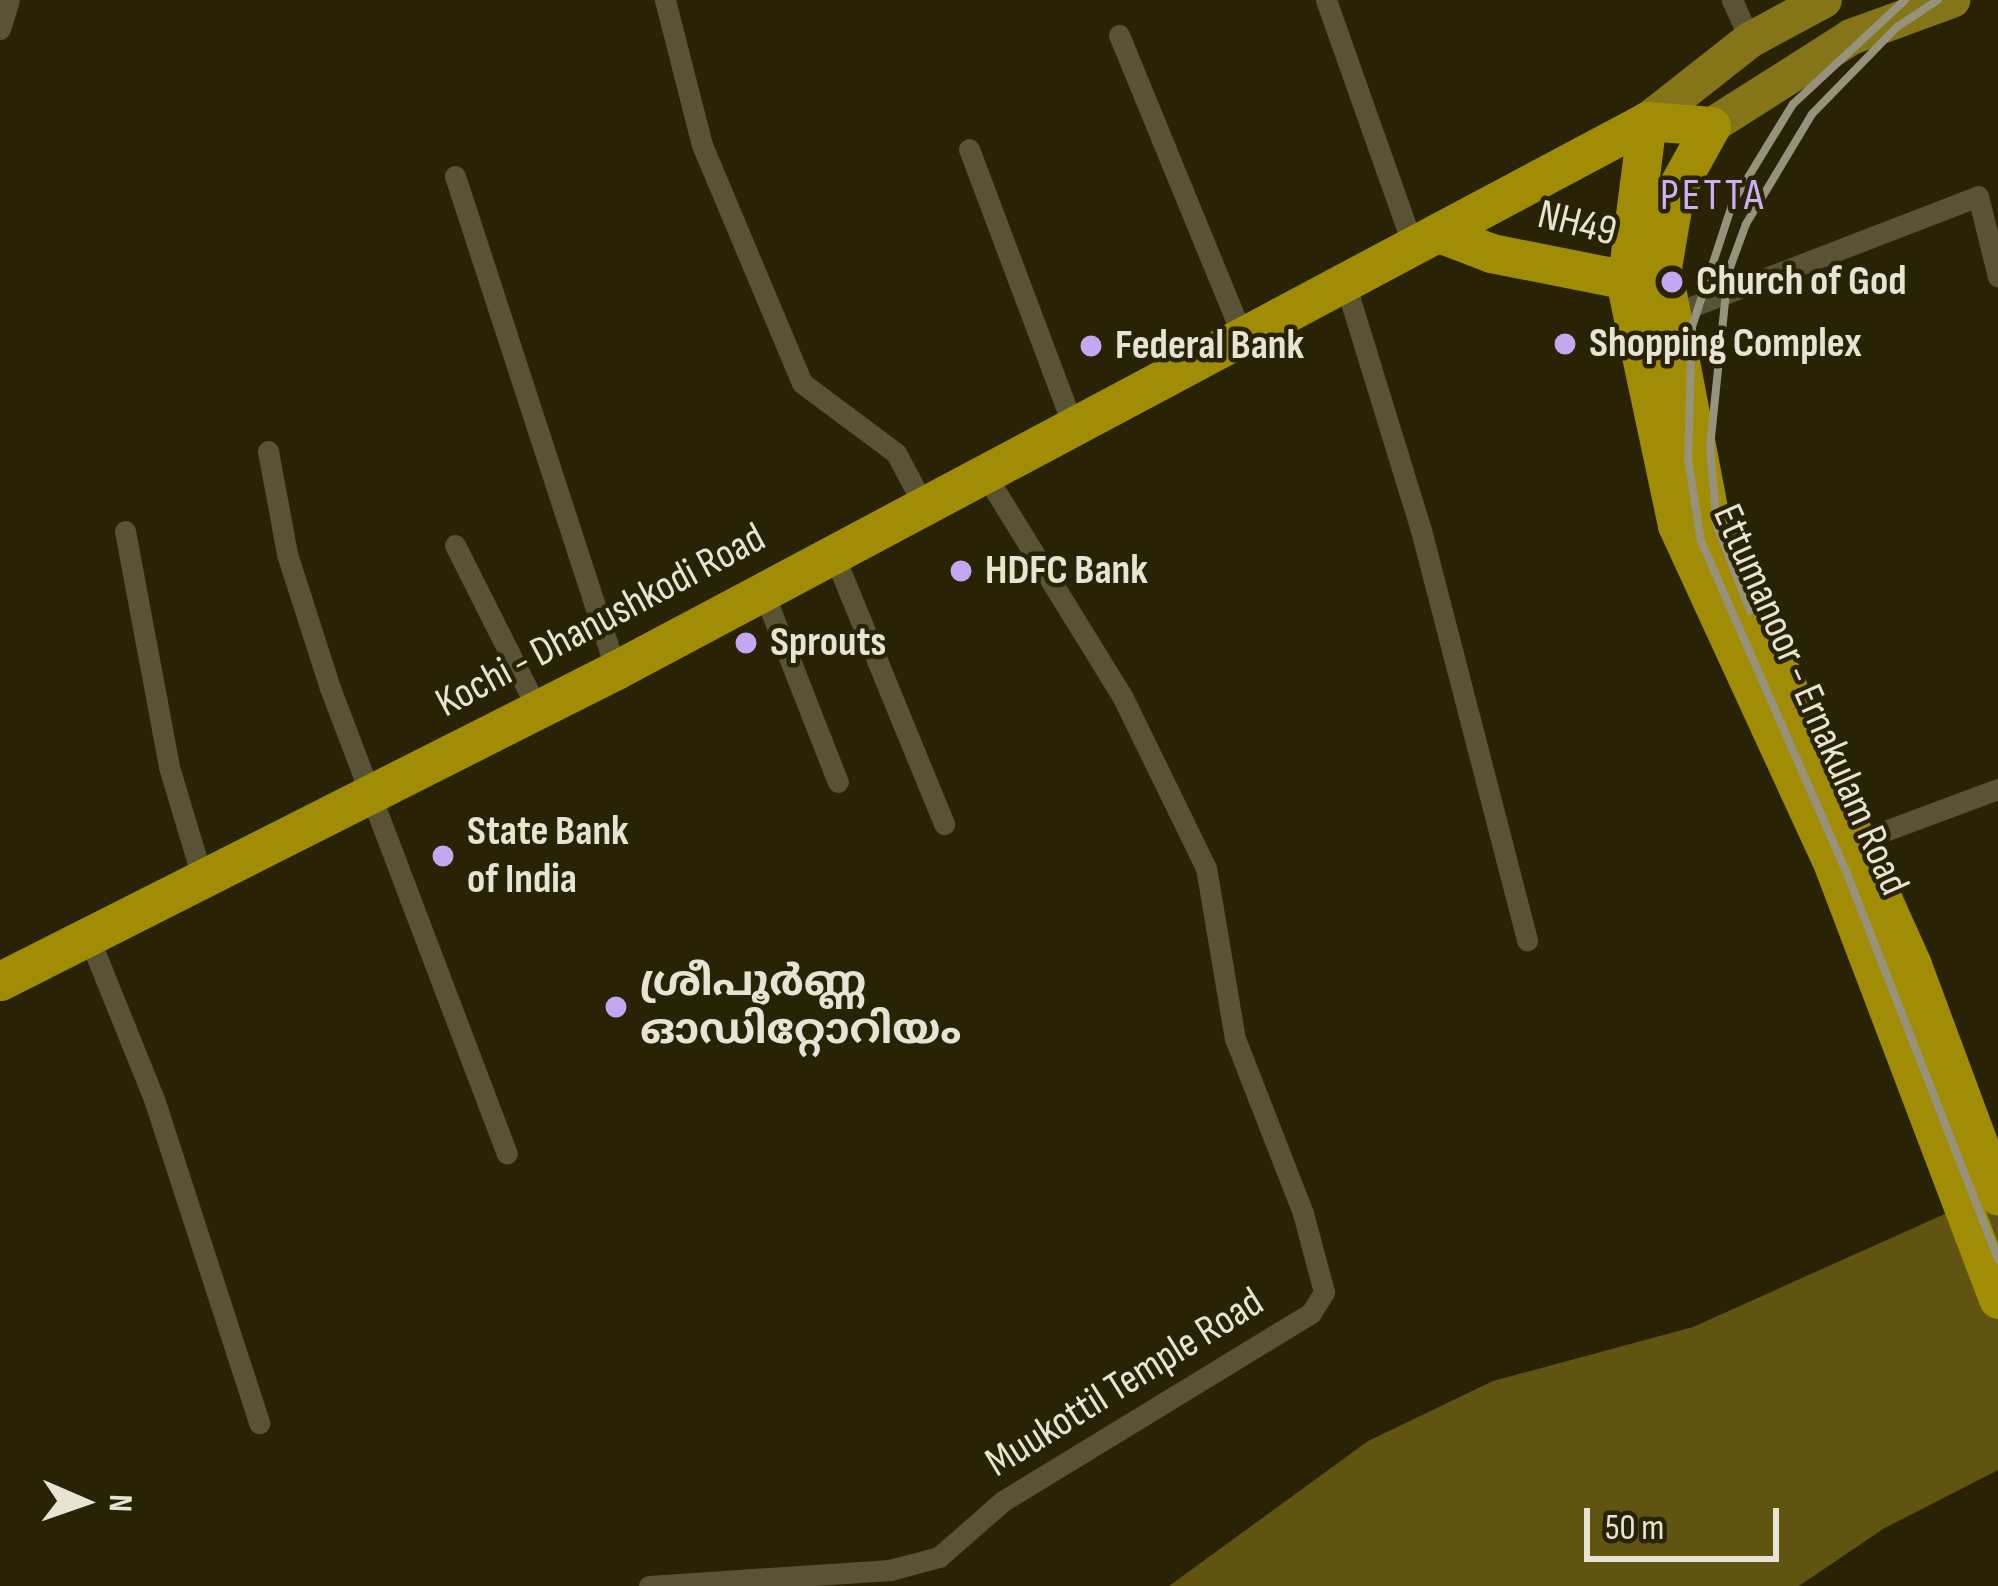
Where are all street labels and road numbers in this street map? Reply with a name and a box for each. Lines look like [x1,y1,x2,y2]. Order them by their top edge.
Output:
street label: NH49 [1533,190,1621,258]
street label: Ettumanoor - Ernakulam Road [1701,497,1919,903]
street label: Kochi - Dhanushkodi Road [428,513,774,729]
street label: Muukottil Temple Road [977,1277,1273,1489]

